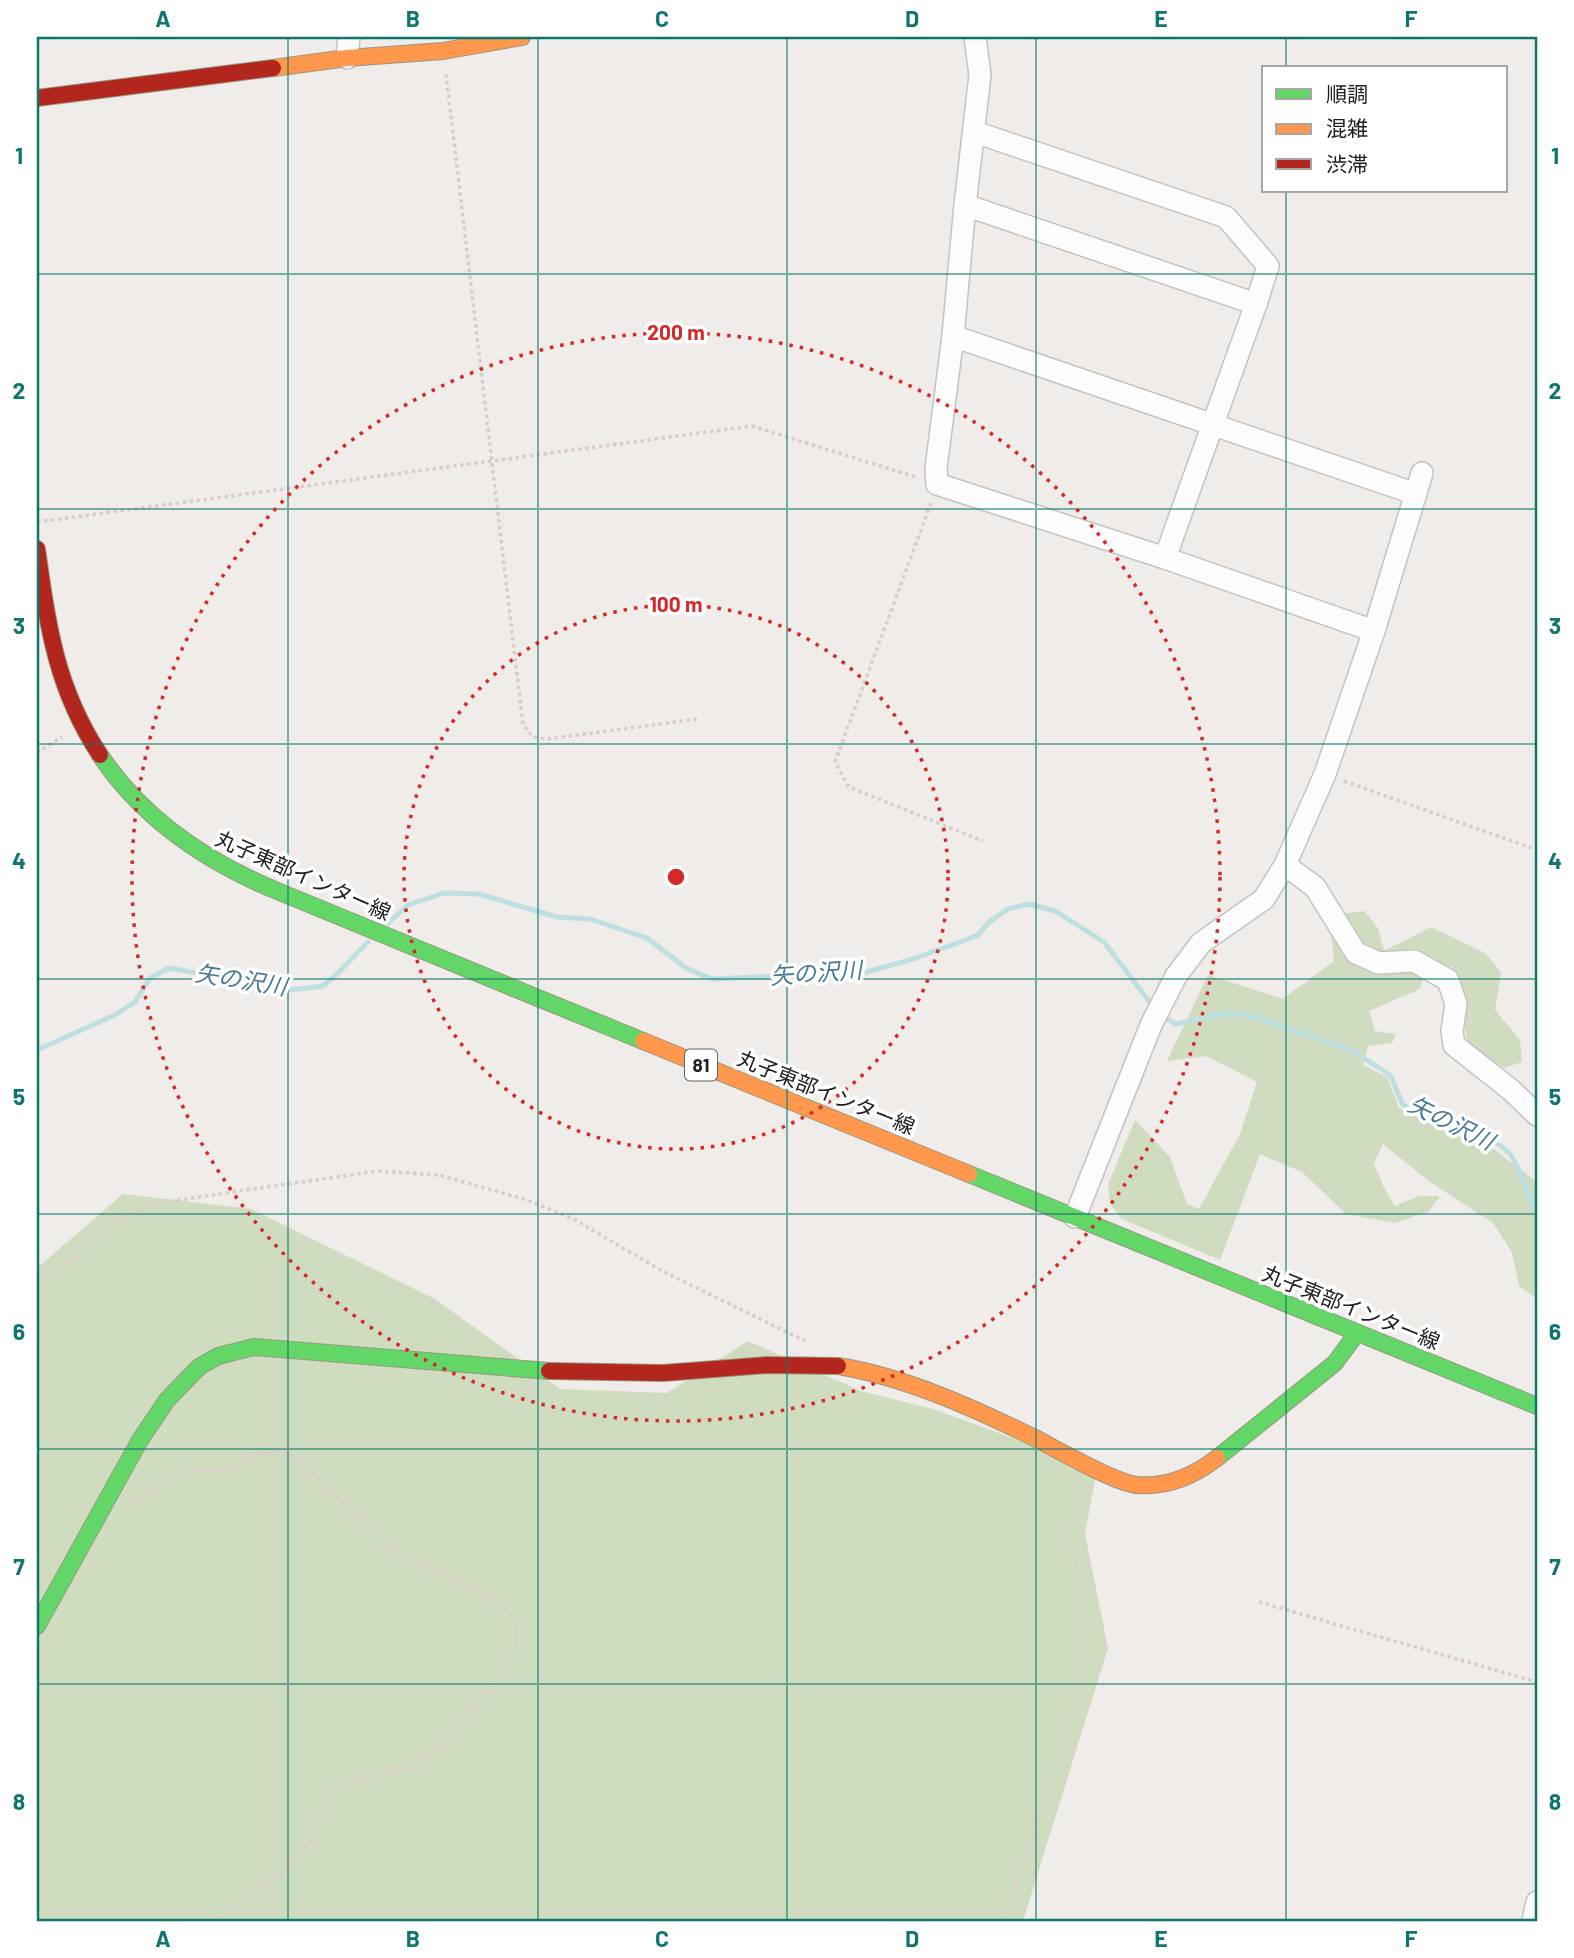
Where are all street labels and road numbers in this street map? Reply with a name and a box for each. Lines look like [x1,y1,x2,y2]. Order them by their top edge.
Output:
street label: 丸子東部インター線 [212,825,395,924]
street label: 丸子東部インター線 [734,1045,919,1139]
road number: 81 [685,1050,717,1080]
street label: 丸子東部インター線 [1259,1260,1444,1354]

